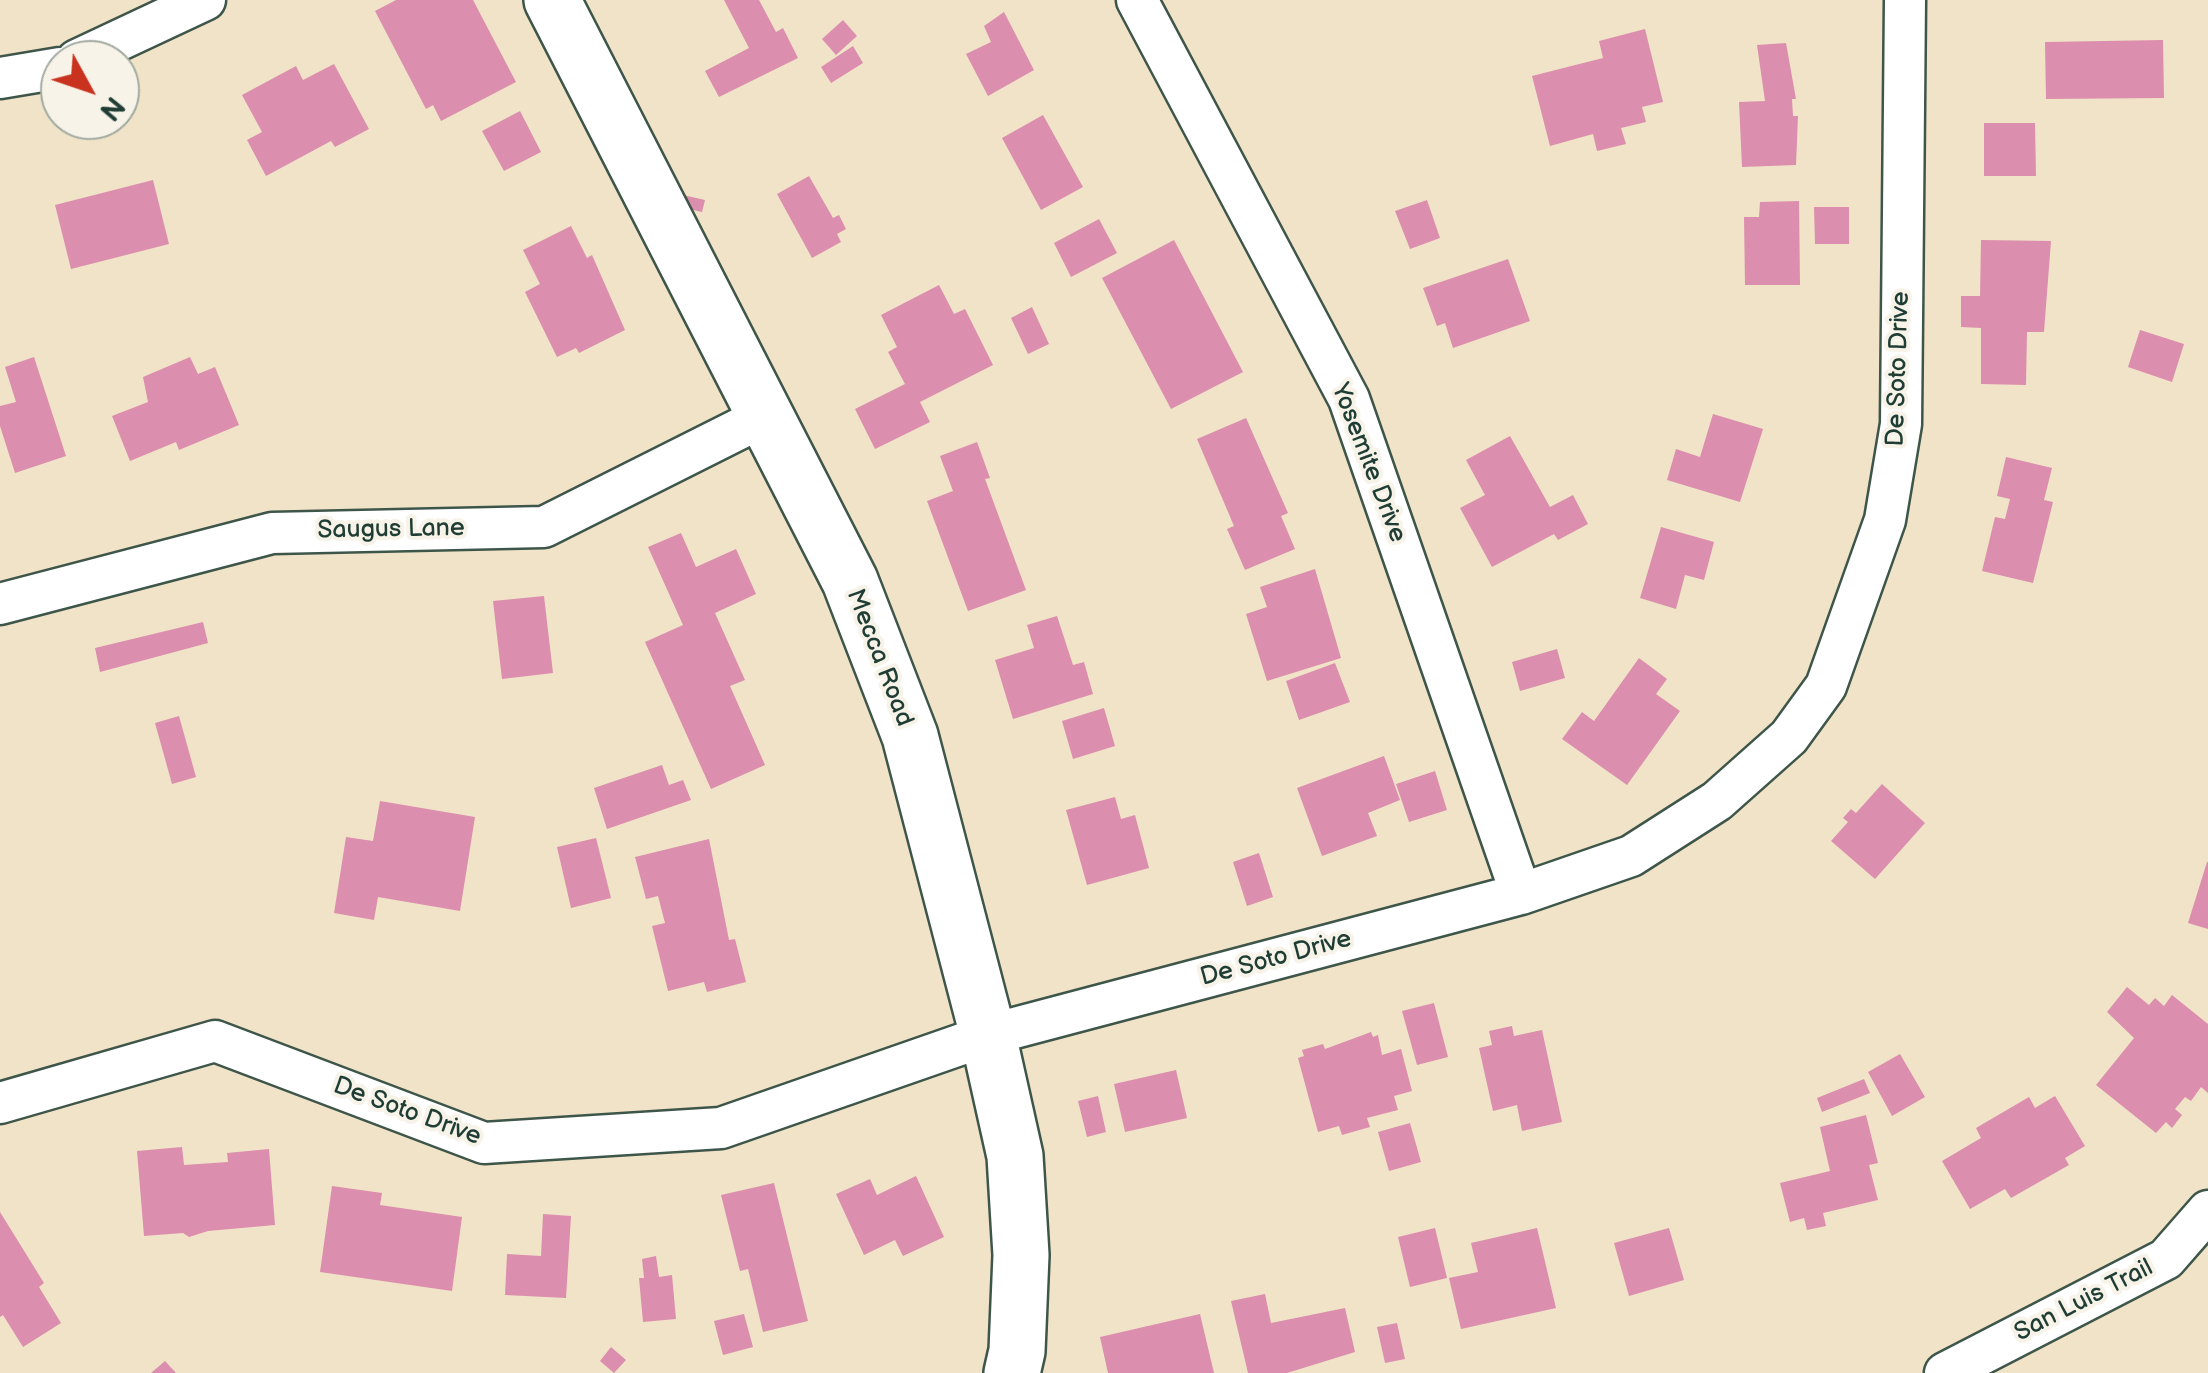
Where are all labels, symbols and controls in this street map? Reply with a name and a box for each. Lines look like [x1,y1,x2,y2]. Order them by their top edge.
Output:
north arrow [40,40,140,140]
text: N [92,90,131,127]
street label: De Soto Drive [1881,291,1917,447]
street label: Yosemite Drive [1324,379,1412,547]
street label: Saugus Lane [317,514,465,546]
street label: Mecca Road [839,585,919,731]
street label: De Soto Drive [1197,924,1355,994]
street label: De Soto Drive [329,1071,485,1153]
street label: San Luis Trail [2010,1253,2158,1349]

